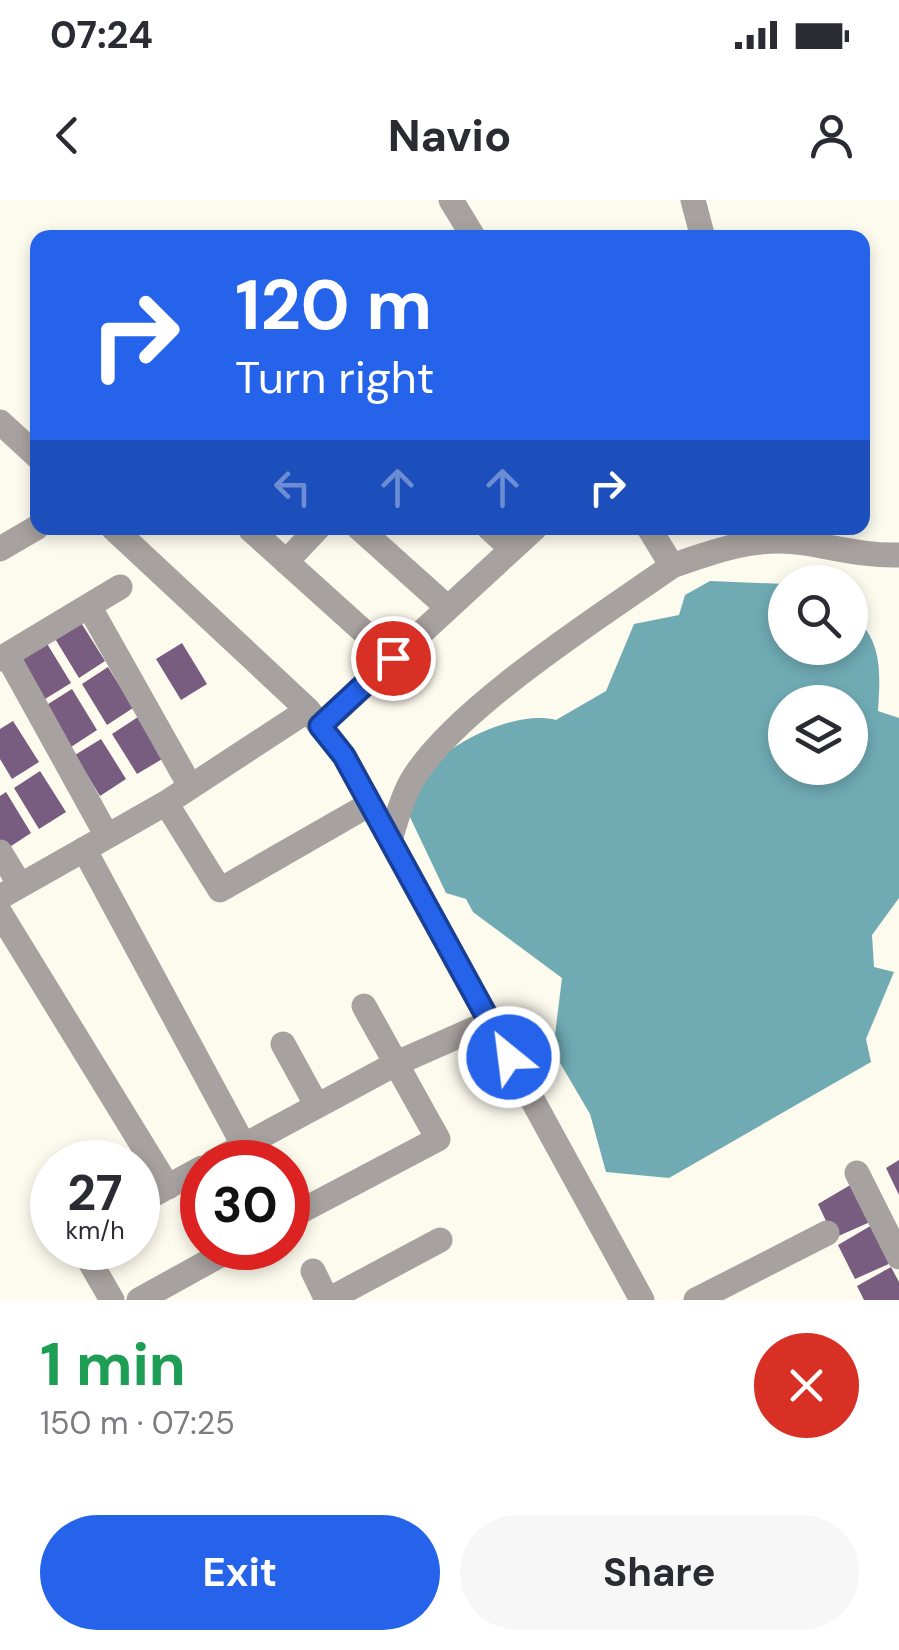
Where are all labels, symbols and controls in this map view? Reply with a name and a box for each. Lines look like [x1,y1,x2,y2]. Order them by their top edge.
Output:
text: 07:24 [50,10,153,60]
text: Navio [388,106,511,165]
icon: back [40,108,95,163]
icon: person [804,108,859,163]
text: 120 m [235,260,432,351]
icon: right [70,270,200,400]
text: Turn right [235,348,434,407]
icon: left [265,460,320,515]
icon: ahead [370,460,425,515]
icon: ahead [475,460,530,515]
icon: right [580,460,635,515]
map controls [768,565,868,785]
button: search [768,565,868,665]
pin [351,616,436,701]
icon: arrive [366,631,421,686]
button: layers [768,685,868,785]
position arrow [457,1005,561,1109]
speed limit sign: 30 [180,1140,310,1270]
text: 27 [67,1160,123,1226]
text: km/h [65,1214,125,1247]
text: 1 min [40,1325,186,1404]
button: close [754,1333,859,1438]
text: 150 m · 07:25 [40,1402,235,1444]
button: Exit [40,1515,440,1630]
button: Share [460,1515,859,1630]

